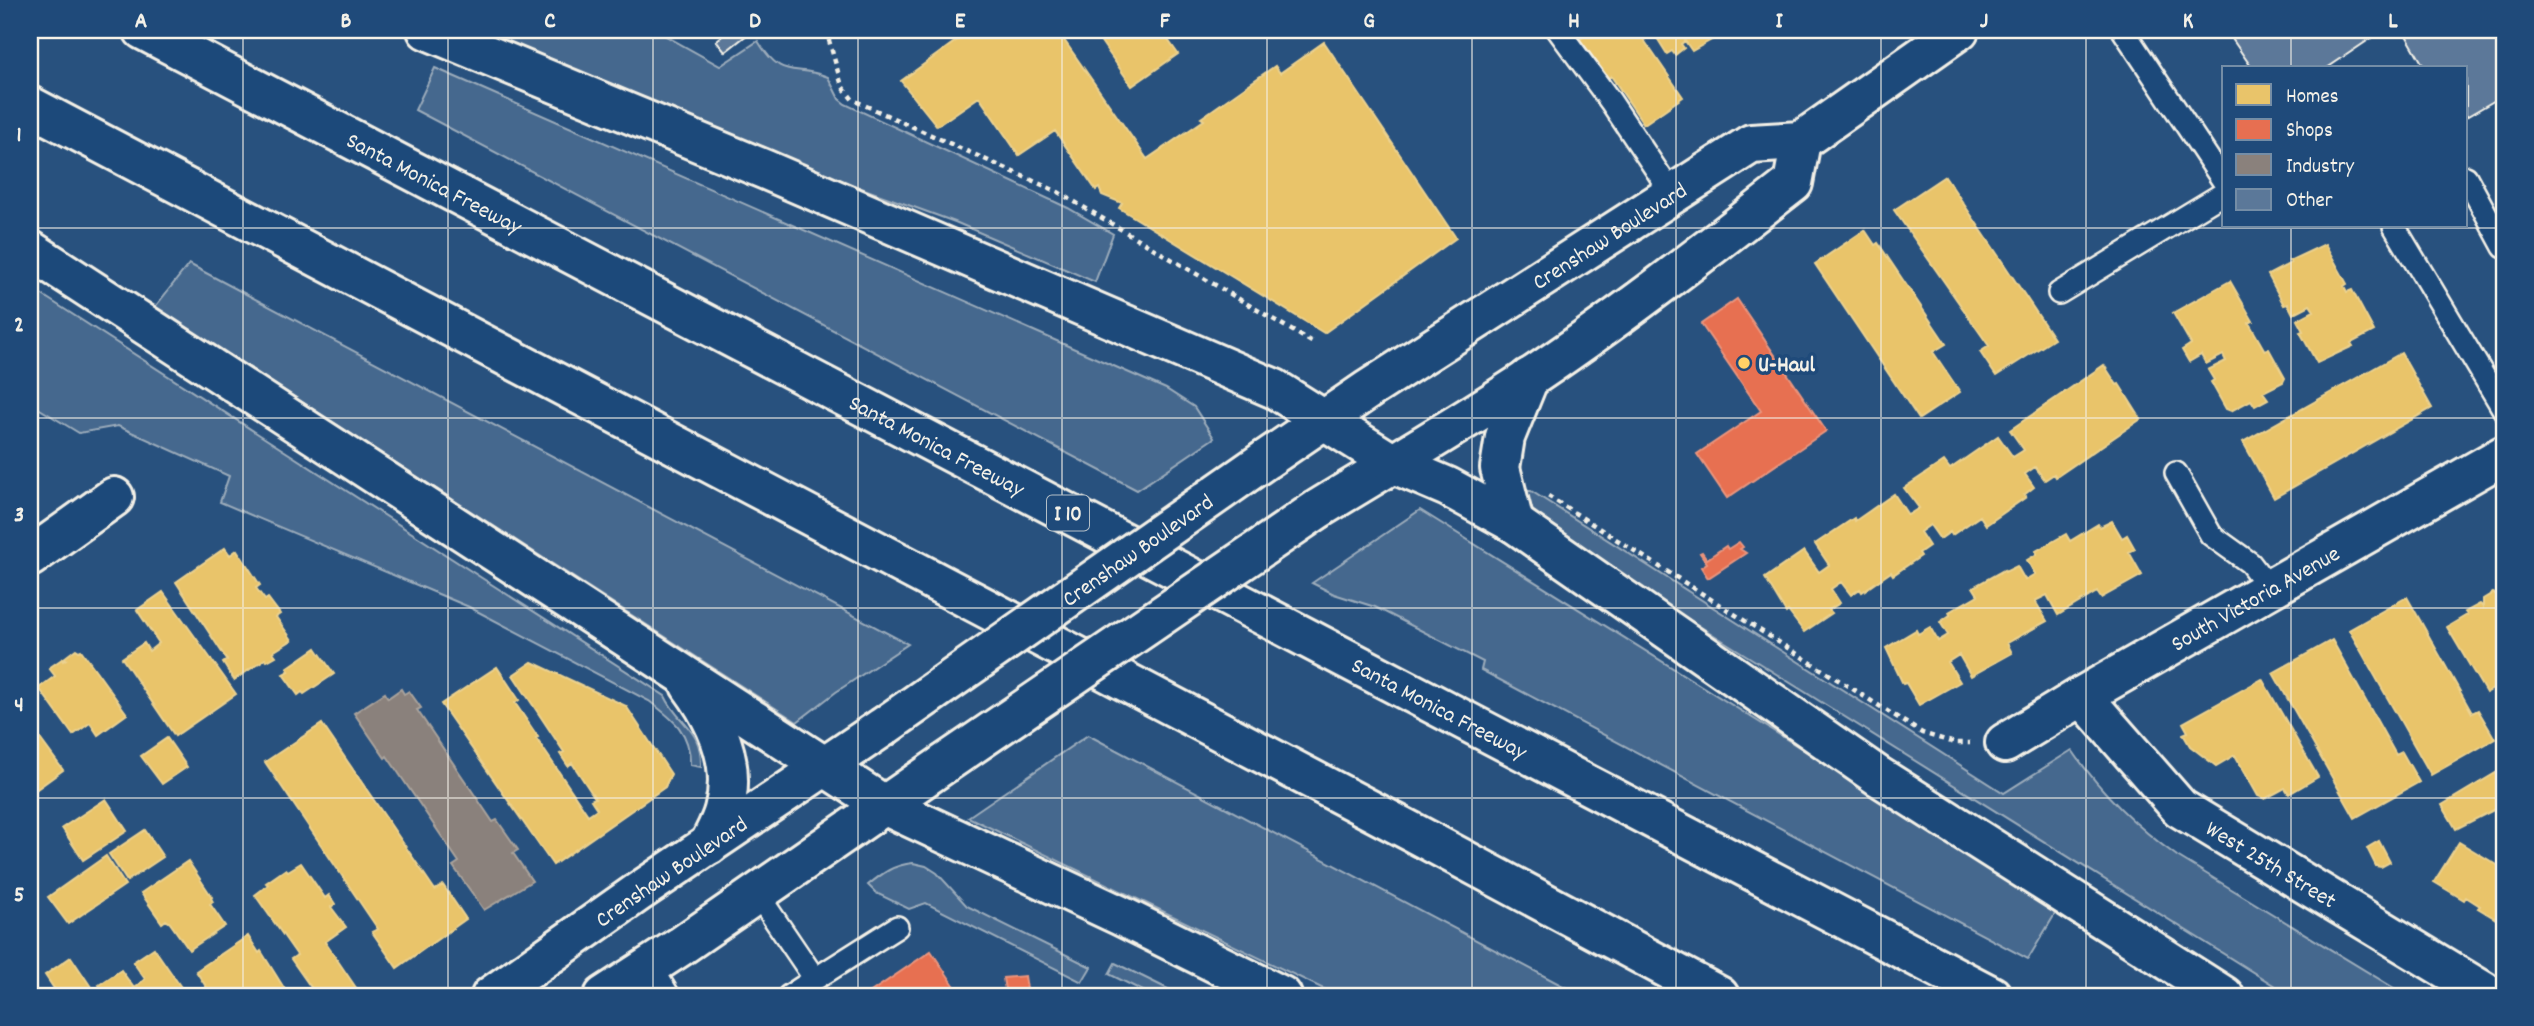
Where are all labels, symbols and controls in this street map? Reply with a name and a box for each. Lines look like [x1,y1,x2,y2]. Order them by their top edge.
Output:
text: A [135,6,147,39]
text: B [341,6,352,39]
text: C [544,6,556,39]
text: D [749,6,761,39]
text: E [955,6,966,39]
text: F [1160,6,1171,39]
text: G [1363,6,1375,39]
text: H [1568,6,1580,39]
text: I [1775,6,1783,39]
text: J [1980,6,1988,39]
text: K [2183,6,2194,39]
text: L [2388,6,2398,39]
legend [2222,66,2468,228]
text: Homes [2286,83,2339,113]
text: Shops [2286,117,2333,147]
text: 1 [16,120,22,153]
street label: Santa Monica Freeway [339,126,527,245]
text: Industry [2286,153,2354,183]
street label: Crenshaw Boulevard [1527,176,1695,300]
text: Other [2286,187,2333,217]
text: 2 [14,310,24,343]
place label: U-Haul [1758,350,1815,383]
marker: U-Haul [1736,355,1752,371]
street label: Santa Monica Freeway [842,388,1030,508]
street label: Crenshaw Boulevard [1057,488,1222,617]
road number: I 10 [1047,496,1089,530]
text: 3 [14,500,24,533]
street label: South Victoria Avenue [2166,539,2347,662]
street label: Santa Monica Freeway [1344,651,1532,770]
text: 4 [14,690,24,723]
street label: Crenshaw Boulevard [590,810,755,937]
street label: West 25th Street [2198,814,2342,919]
text: 5 [14,880,24,913]

